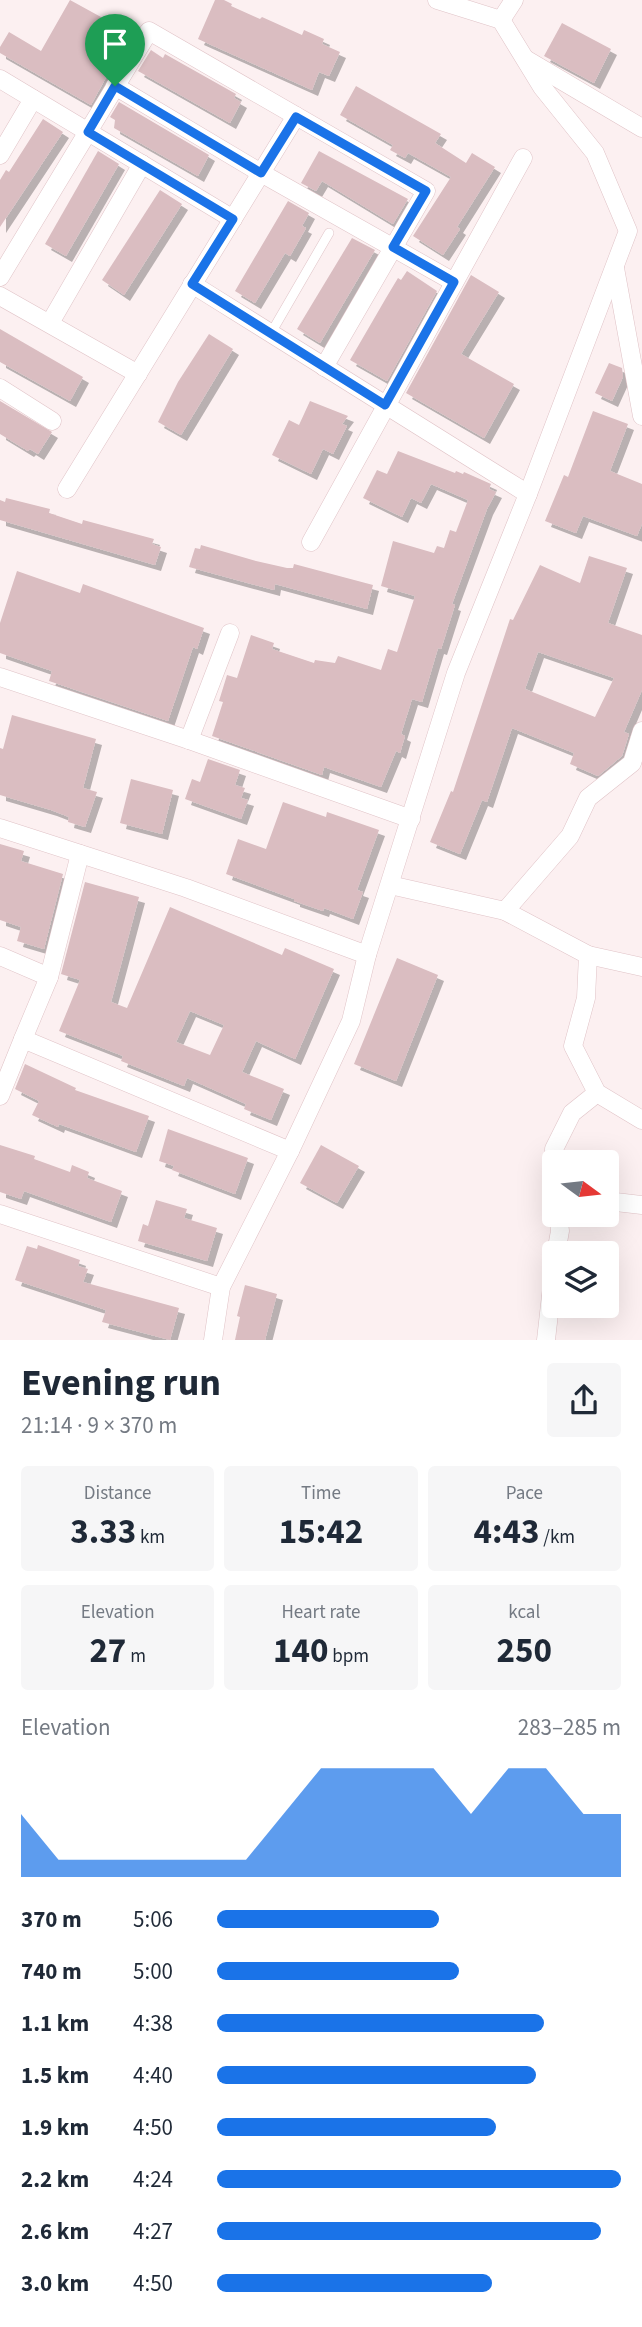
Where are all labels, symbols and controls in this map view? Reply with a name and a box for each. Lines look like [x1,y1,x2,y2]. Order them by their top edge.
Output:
pin [85,14,145,86]
icon: arrive [96,25,134,63]
north arrow [542,1150,620,1227]
map controls [542,1150,619,1318]
button: layers [542,1241,619,1318]
text: Evening run [21,1356,221,1410]
button: share [547,1363,621,1437]
text: 21:14 · 9 × 370 m [21,1409,177,1442]
text: Distance [84,1480,151,1507]
text: Time [301,1480,341,1507]
text: Pace [506,1480,543,1507]
text: 3.33 [70,1507,136,1557]
text: 15:42 [279,1507,363,1557]
text: 4:43 [474,1507,539,1557]
text: km [136,1524,165,1551]
text: /km [539,1524,575,1551]
text: Elevation [81,1599,155,1626]
text: Heart rate [281,1599,360,1626]
text: kcal [508,1599,540,1626]
text: 27 [89,1626,126,1676]
text: 140 [273,1626,328,1676]
text: 250 [497,1626,552,1676]
text: m [126,1643,146,1670]
text: bpm [328,1643,369,1670]
text: Elevation [21,1711,111,1744]
text: 283–285 m [518,1711,621,1744]
text: 370 m [21,1903,82,1936]
text: 5:06 [133,1903,173,1936]
text: 740 m [21,1955,82,1988]
text: 5:00 [133,1955,173,1988]
text: 1.1 km [21,2007,89,2040]
text: 4:38 [133,2007,173,2040]
text: 1.5 km [21,2059,89,2092]
text: 4:40 [133,2059,173,2092]
text: 1.9 km [21,2111,89,2144]
text: 4:50 [133,2111,173,2144]
text: 2.2 km [21,2163,89,2196]
text: 4:24 [133,2163,173,2196]
text: 2.6 km [21,2215,89,2248]
text: 4:27 [133,2215,173,2248]
text: 3.0 km [21,2267,89,2300]
text: 4:50 [133,2267,173,2300]

